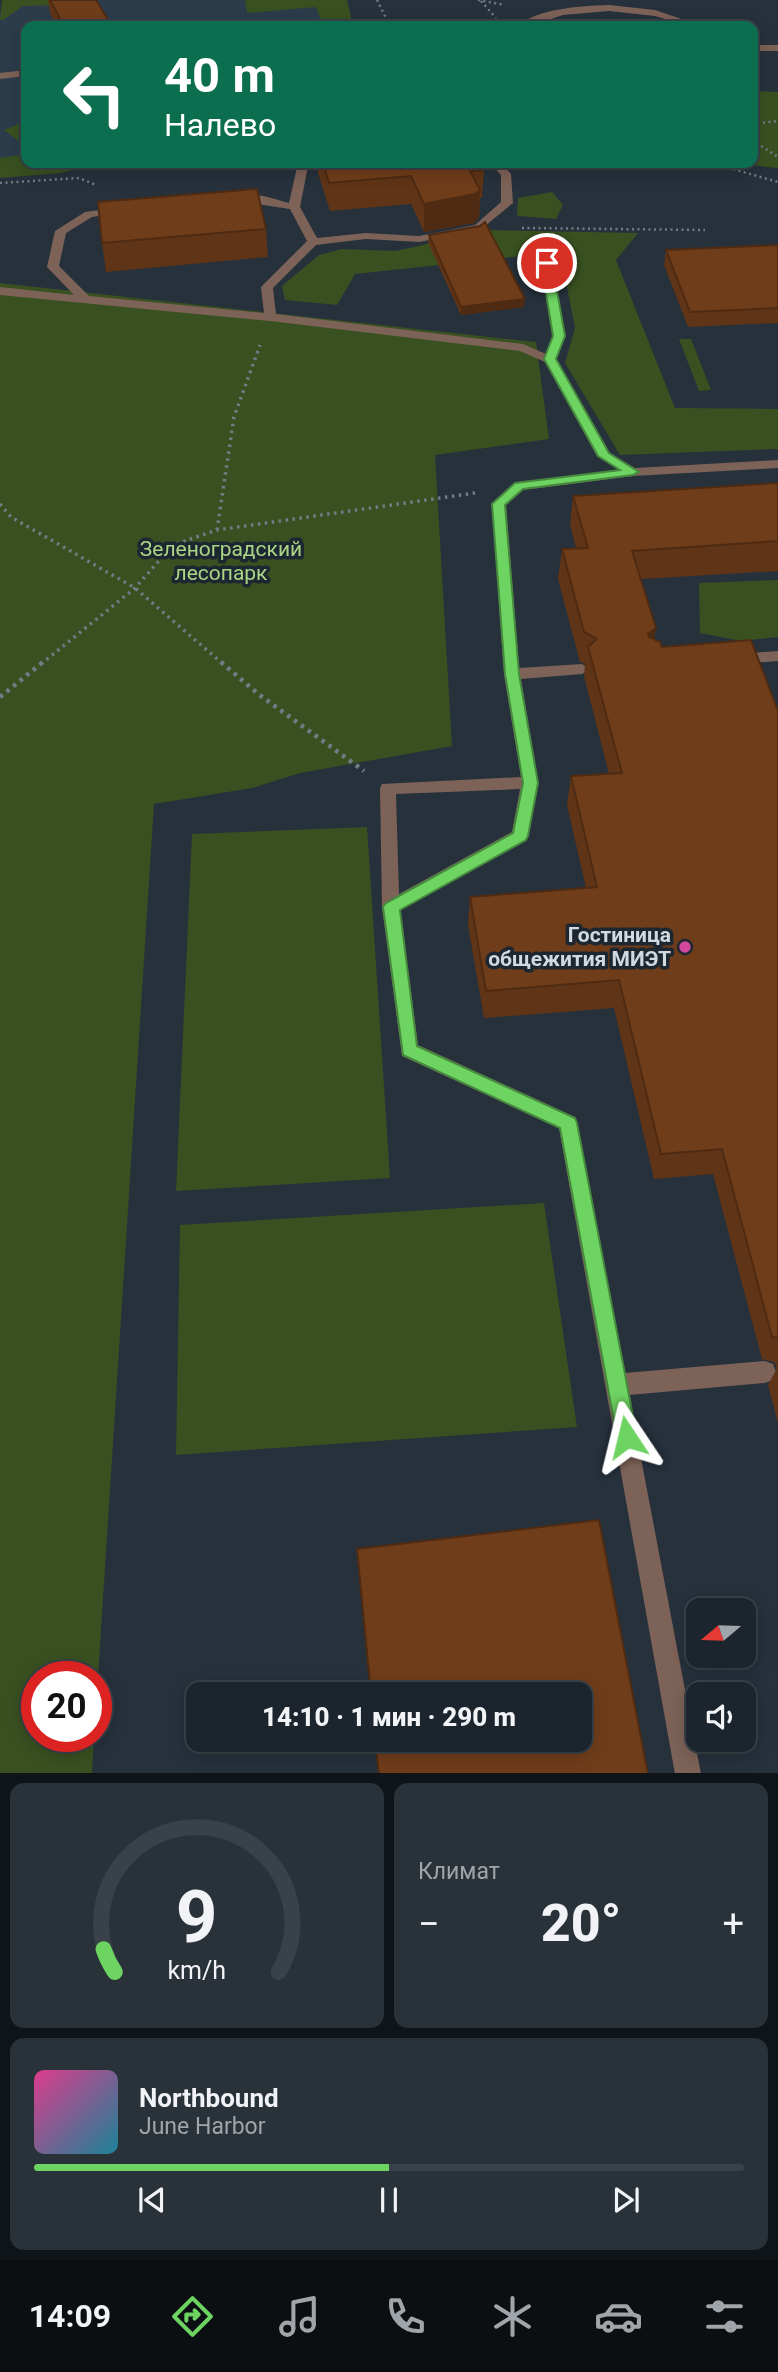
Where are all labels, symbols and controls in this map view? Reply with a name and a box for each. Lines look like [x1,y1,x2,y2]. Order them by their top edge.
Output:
text: 40 m [164,47,275,104]
icon: left [49,49,140,140]
text: Налево [164,106,276,144]
pin [517,233,577,293]
icon: arrive [528,244,566,282]
park label: Зеленоградский лесопарк [140,537,302,585]
place label: Гостиница общежития МИЭТ [488,923,671,971]
marker: Гостиница общежития МИЭТ [677,939,693,955]
position arrow [590,1400,664,1474]
north arrow [686,1598,756,1668]
map controls [686,1598,756,1752]
speed limit sign: 20 [21,1661,112,1752]
button: sound [686,1682,756,1752]
text: 14:10 · 1 мин · 290 m [262,1702,516,1732]
text: Климат [418,1858,500,1885]
text: 9 [176,1874,218,1960]
text: 20° [541,1893,621,1954]
text: − [418,1902,440,1946]
text: + [722,1902,744,1946]
text: km/h [168,1955,226,1984]
text: Northbound [139,2083,279,2113]
text: June Harbor [139,2113,266,2140]
icon: previous [133,2181,171,2219]
icon: pause [370,2181,408,2219]
icon: next [607,2181,645,2219]
icon: directions [168,2292,217,2341]
icon: music [275,2292,324,2341]
icon: phone [381,2292,430,2341]
icon: climate [488,2292,537,2341]
icon: car [594,2292,643,2341]
icon: filters [700,2292,749,2341]
text: 14:09 [29,2297,111,2335]

